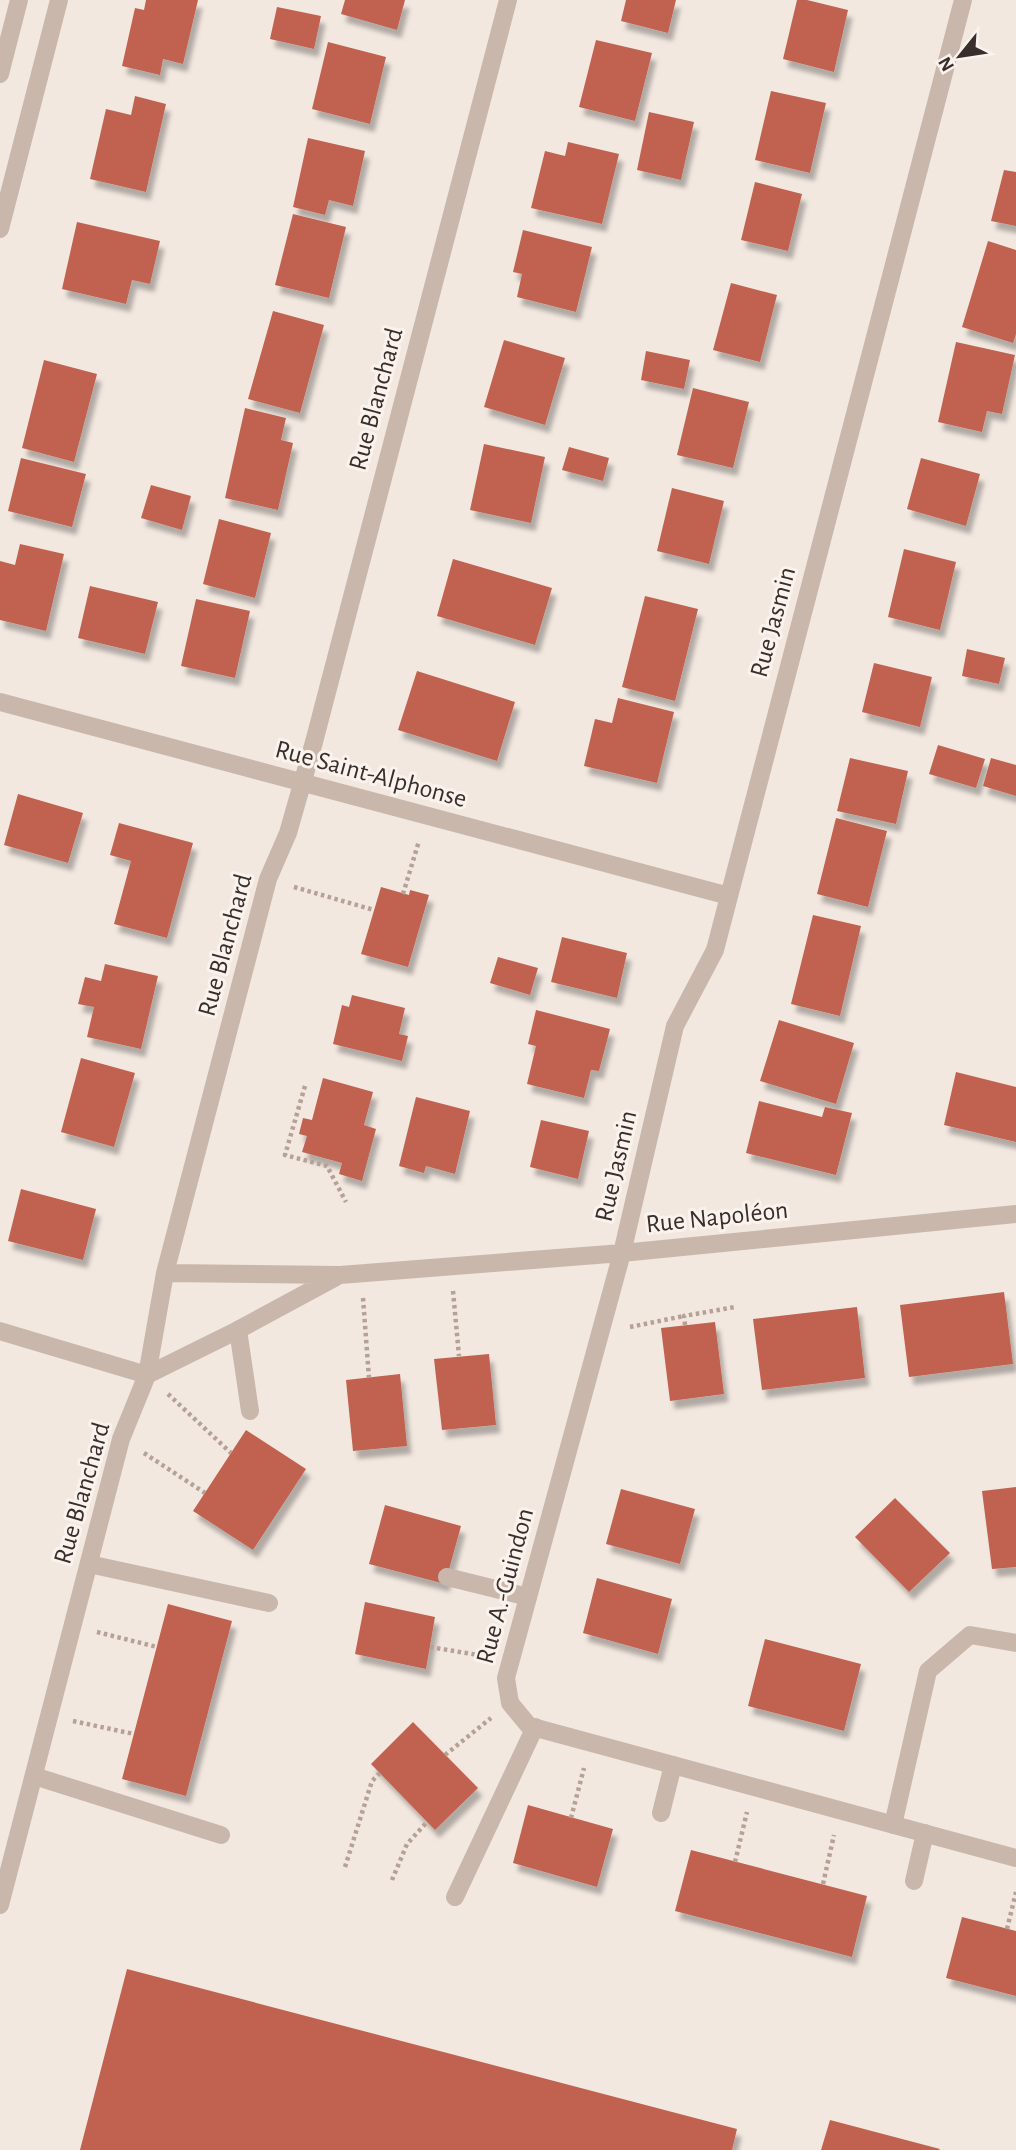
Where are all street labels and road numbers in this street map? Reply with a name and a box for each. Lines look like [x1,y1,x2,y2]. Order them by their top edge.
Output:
street label: Rue Blanchard [345,325,407,473]
street label: Rue Jasmin [746,564,800,680]
street label: Rue Saint-Alphonse [272,736,470,812]
street label: Rue Blanchard [194,871,256,1019]
street label: Rue Jasmin [591,1108,641,1224]
street label: Rue Napoléon [645,1197,789,1237]
street label: Rue Blanchard [49,1419,115,1567]
street label: Rue A.-Guindon [472,1505,538,1667]

